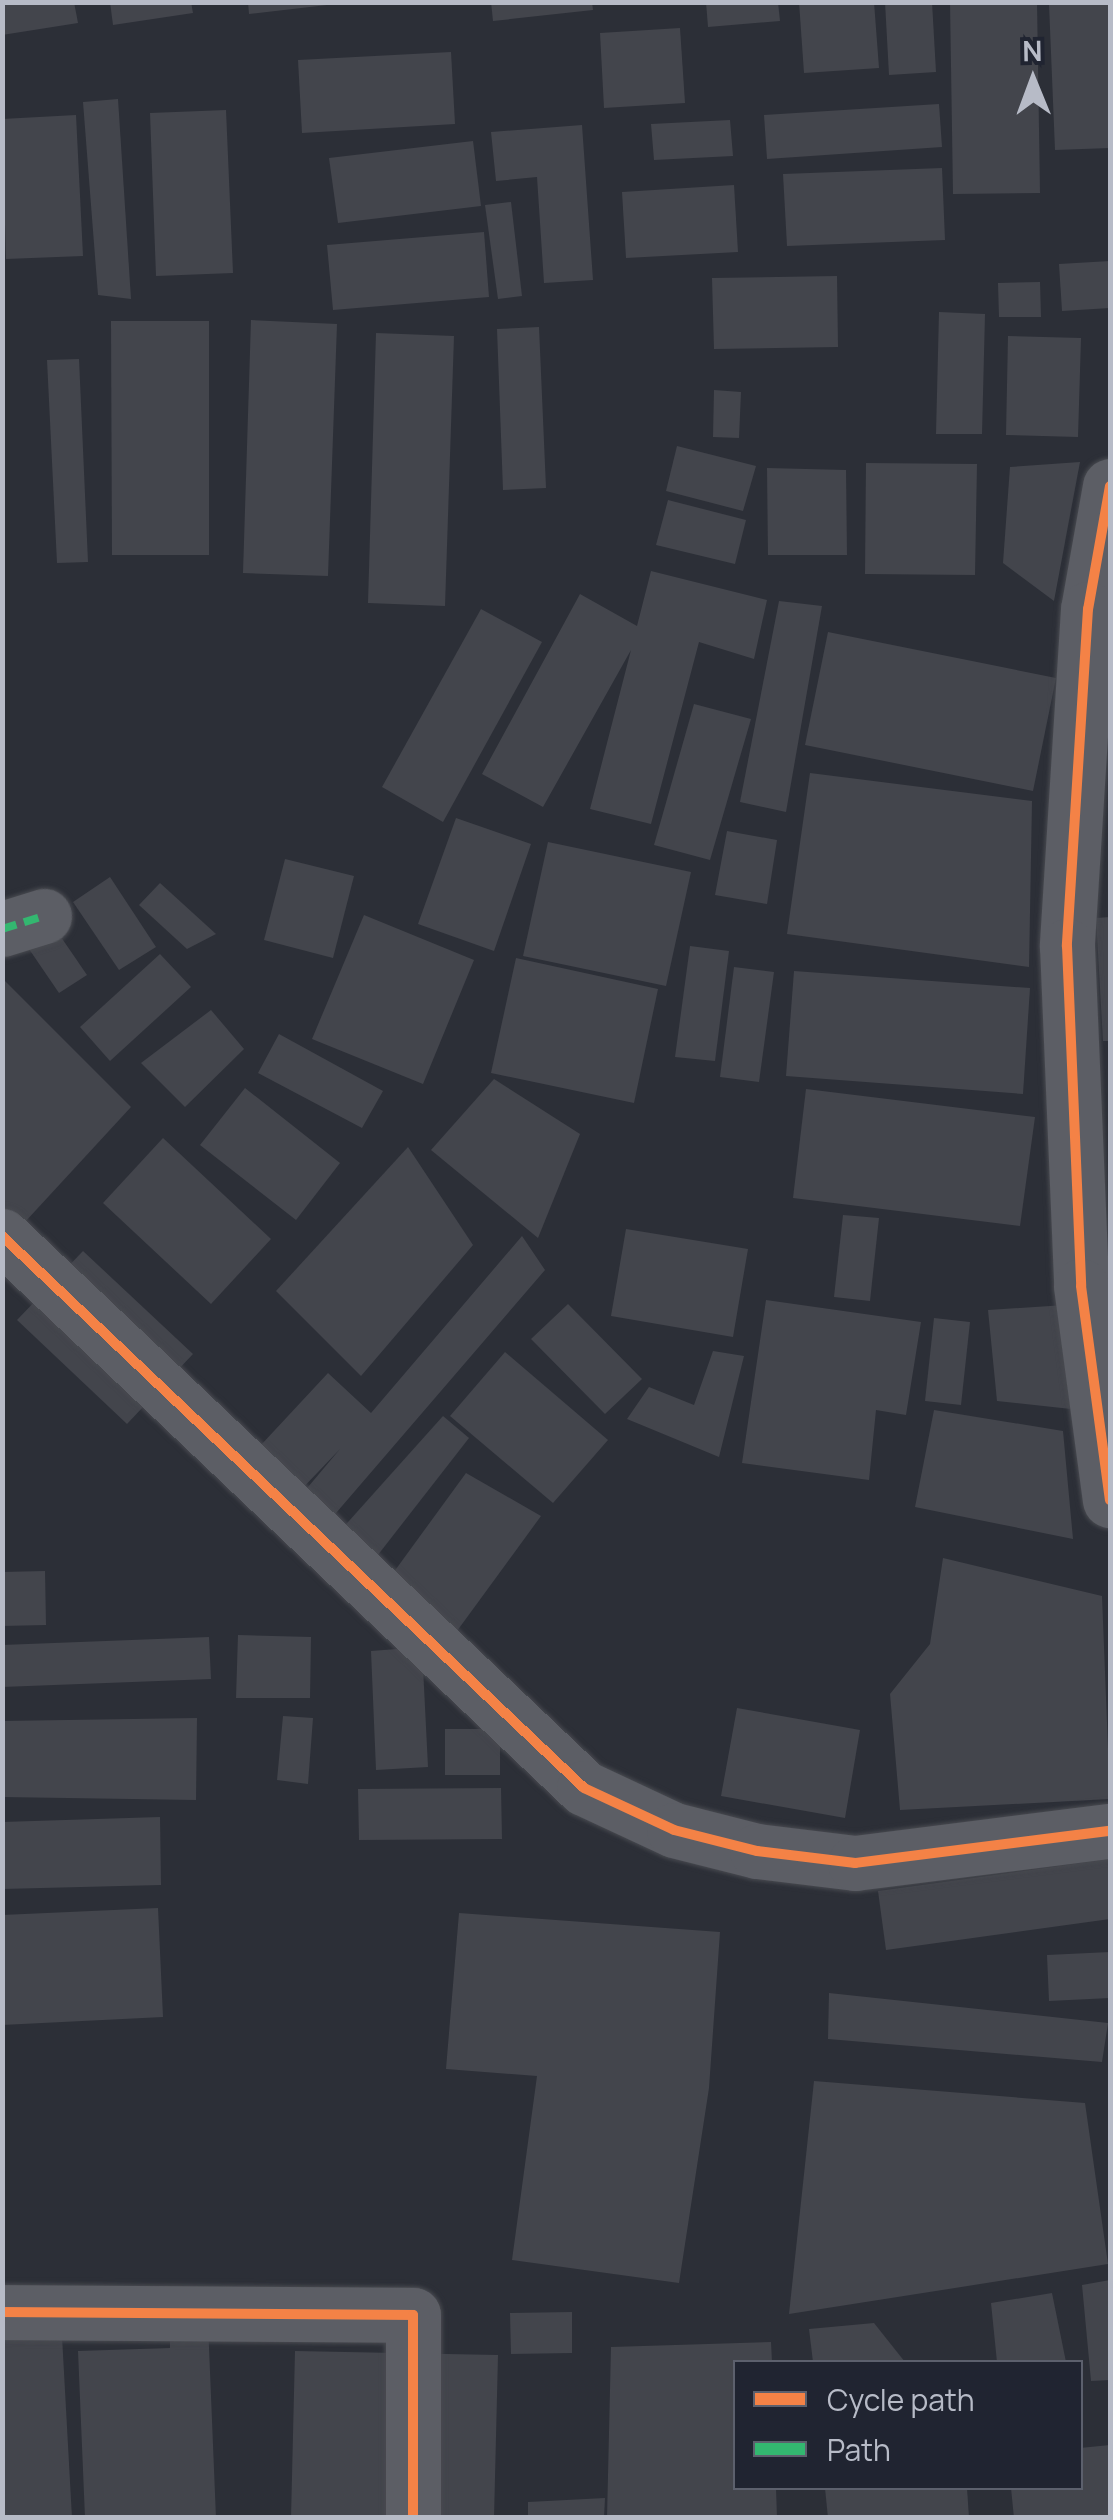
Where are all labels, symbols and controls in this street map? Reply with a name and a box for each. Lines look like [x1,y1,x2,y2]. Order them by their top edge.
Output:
north arrow [983,30,1083,130]
text: N [1022,31,1043,69]
legend [733,2360,1083,2490]
text: Cycle path [827,2379,975,2420]
text: Path [827,2429,891,2470]

